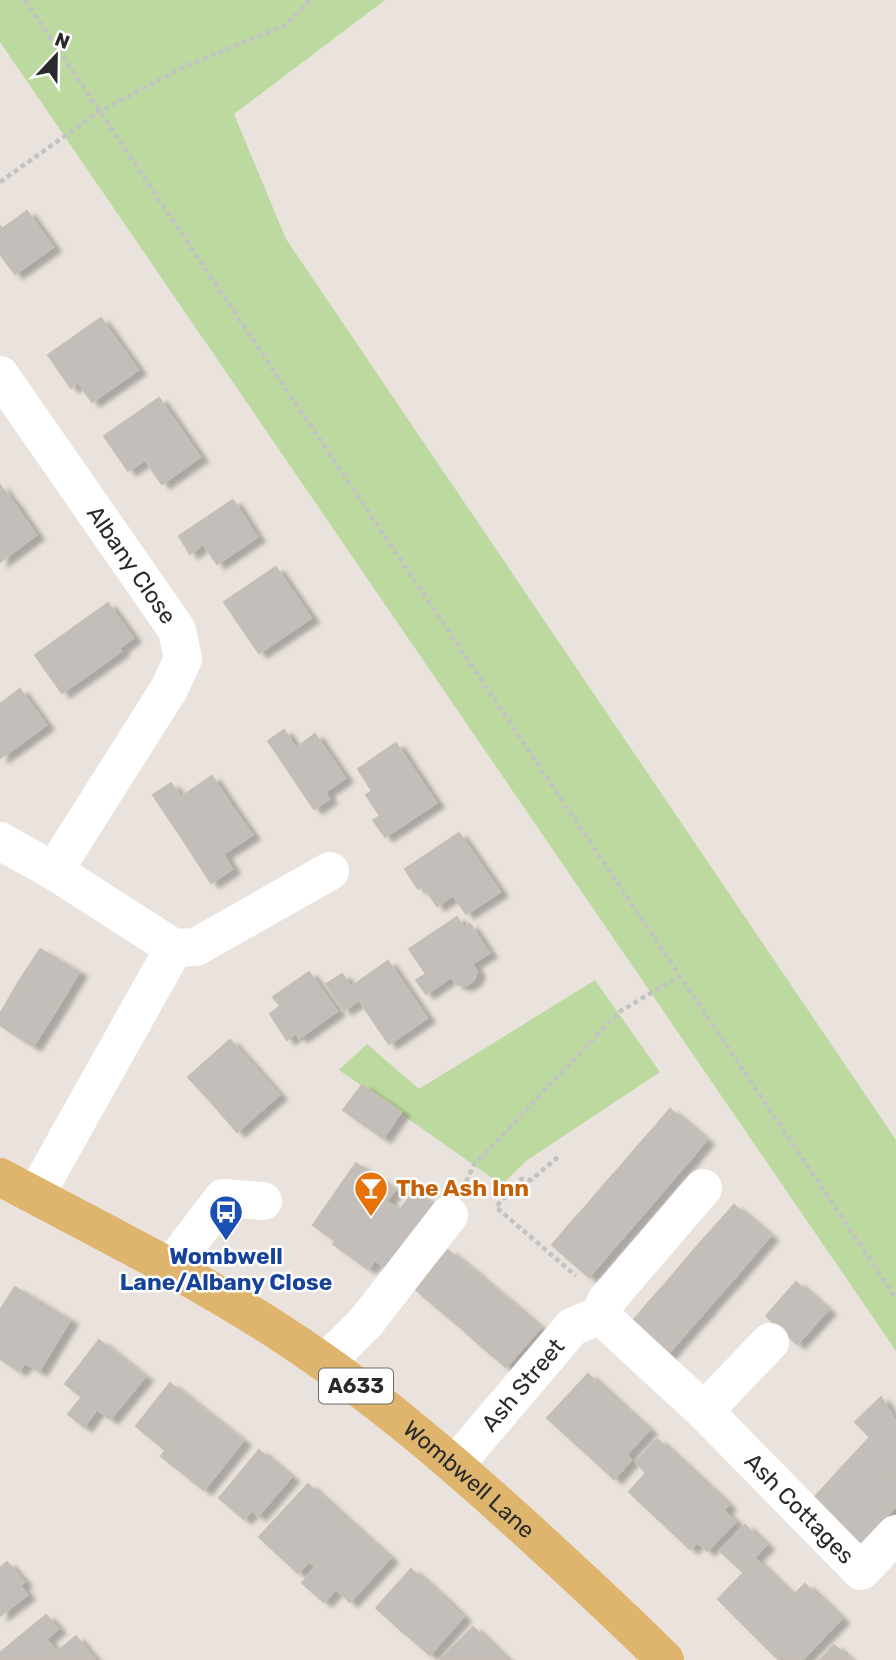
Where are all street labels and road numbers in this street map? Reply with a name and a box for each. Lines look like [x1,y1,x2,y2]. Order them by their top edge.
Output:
street label: Albany Close [81,500,182,629]
street label: Ash Street [476,1333,570,1437]
road number: A633 [319,1368,393,1404]
street label: Wombwell Lane [398,1414,541,1544]
street label: Ash Cottages [739,1447,860,1570]

